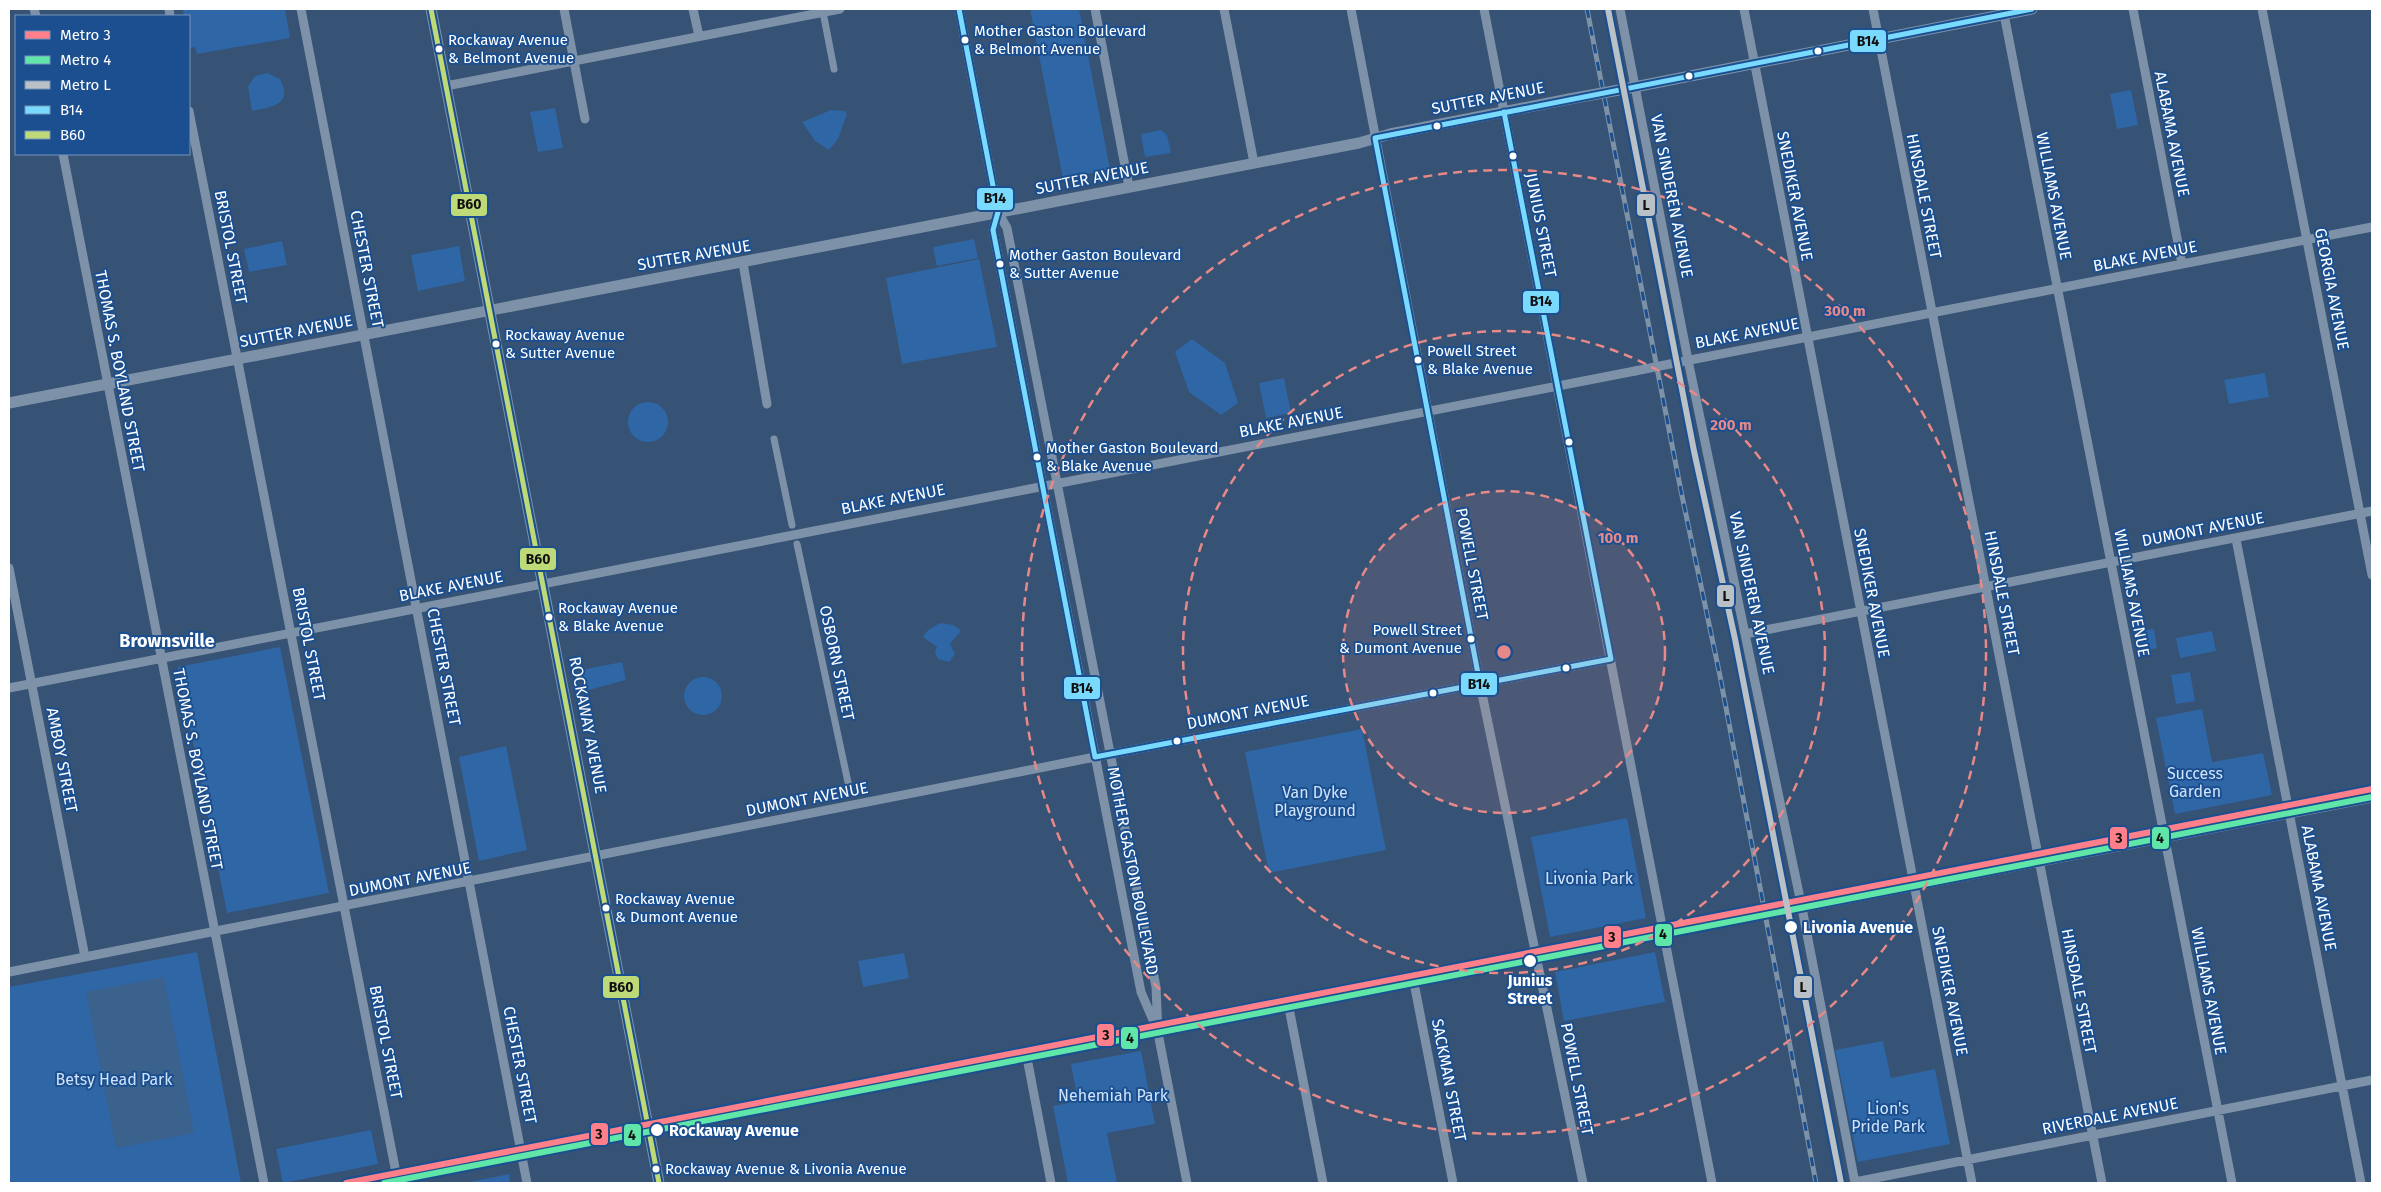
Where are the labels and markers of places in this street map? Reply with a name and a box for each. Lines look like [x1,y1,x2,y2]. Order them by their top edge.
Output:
place label: Mother Gaston Boulevard & Belmont Avenue [974,22,1146,58]
place label: Rockaway Avenue & Belmont Avenue [448,31,574,67]
marker: Mother Gaston Boulevard & Belmont Avenue [960,35,970,45]
marker: Rockaway Avenue & Belmont Avenue [434,44,444,54]
unlabelled marker [1813,46,1823,56]
unlabelled marker [1684,71,1694,81]
unlabelled marker [1432,121,1442,131]
unlabelled marker [1508,151,1518,161]
place label: Mother Gaston Boulevard & Sutter Avenue [1009,246,1181,282]
marker: Mother Gaston Boulevard & Sutter Avenue [995,259,1005,269]
place label: Rockaway Avenue & Sutter Avenue [505,326,625,362]
marker: Rockaway Avenue & Sutter Avenue [491,339,501,349]
place label: Powell Street & Blake Avenue [1427,342,1533,378]
marker: Powell Street & Blake Avenue [1413,355,1423,365]
unlabelled marker [1564,437,1574,447]
place label: Mother Gaston Boulevard & Blake Avenue [1046,439,1218,475]
marker: Mother Gaston Boulevard & Blake Avenue [1032,452,1042,462]
place label: Rockaway Avenue & Blake Avenue [558,599,678,635]
marker: Rockaway Avenue & Blake Avenue [544,612,554,622]
place label: Powell Street & Dumont Avenue [1339,621,1463,657]
marker: Powell Street & Dumont Avenue [1466,634,1476,644]
centre of rings [1495,643,1513,661]
unlabelled marker [1561,663,1571,673]
unlabelled marker [1428,688,1438,698]
unlabelled marker [1172,736,1182,746]
place label: Rockaway Avenue & Dumont Avenue [615,890,738,926]
marker: Rockaway Avenue & Dumont Avenue [601,903,611,913]
place label: Livonia Avenue [1803,918,1913,937]
marker: Livonia Avenue [1783,919,1799,935]
marker: Junius Street [1522,953,1538,969]
place label: Junius Street [1507,971,1553,1008]
place label: Rockaway Avenue [669,1121,799,1140]
marker: Rockaway Avenue [649,1122,665,1138]
place label: Rockaway Avenue & Livonia Avenue [665,1160,907,1178]
marker: Rockaway Avenue & Livonia Avenue [651,1164,661,1174]

